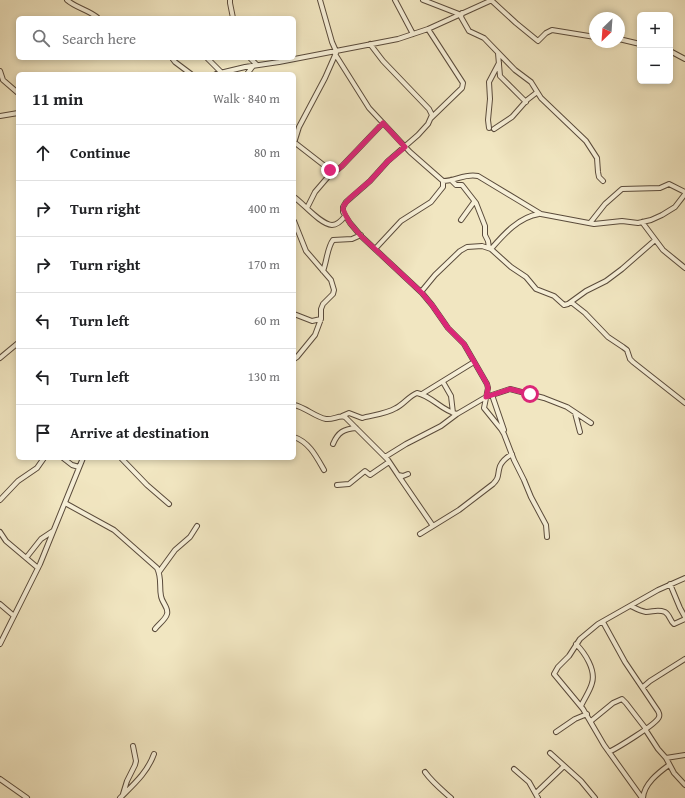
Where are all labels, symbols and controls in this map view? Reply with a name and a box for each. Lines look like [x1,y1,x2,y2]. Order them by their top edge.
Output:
north arrow [589,12,625,48]
map controls [637,12,673,84]
button: + [637,12,673,48]
search box [16,16,296,60]
icon: search [30,27,52,49]
text: Search here [62,28,136,49]
button: − [637,48,673,84]
text: 11 min [32,86,83,111]
text: Walk · 840 m [213,89,280,108]
icon: ahead [32,142,54,164]
text: Continue [70,142,131,163]
text: 80 m [254,143,280,162]
route end [321,161,339,179]
icon: right [32,198,54,220]
text: Turn right [70,198,141,219]
text: 400 m [248,199,280,218]
icon: right [32,254,54,276]
text: Turn right [70,254,141,275]
text: 170 m [248,255,280,274]
icon: left [32,310,54,332]
text: Turn left [70,310,129,331]
text: 60 m [254,311,280,330]
icon: left [32,366,54,388]
text: Turn left [70,366,129,387]
text: 130 m [248,367,280,386]
route start [521,385,539,403]
icon: arrive [32,422,54,444]
text: Arrive at destination [70,422,209,443]

